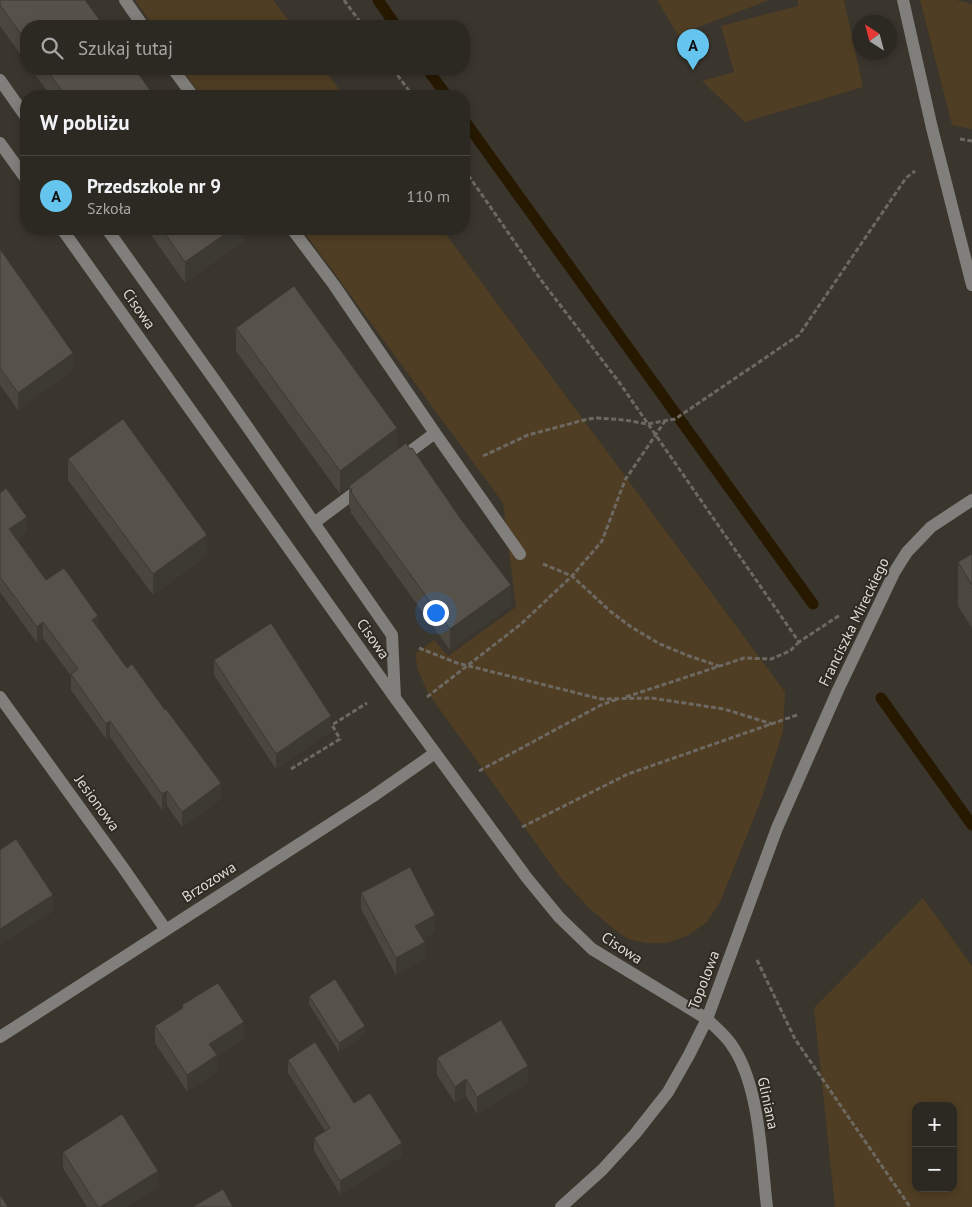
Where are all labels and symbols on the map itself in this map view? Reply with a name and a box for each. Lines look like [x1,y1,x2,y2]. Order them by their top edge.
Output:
north arrow [852,15,897,60]
pin: A [677,29,709,70]
street label: Cisowa [119,285,160,333]
street label: Franciszka Mireckiego [814,554,893,689]
your location [423,600,449,626]
street label: Cisowa [353,615,394,663]
street label: Jesionowa [70,770,124,835]
street label: Brzozowa [178,857,239,906]
street label: Cisowa [598,927,646,968]
street label: Topolowa [684,948,723,1012]
street label: Gliniana [754,1075,783,1131]

